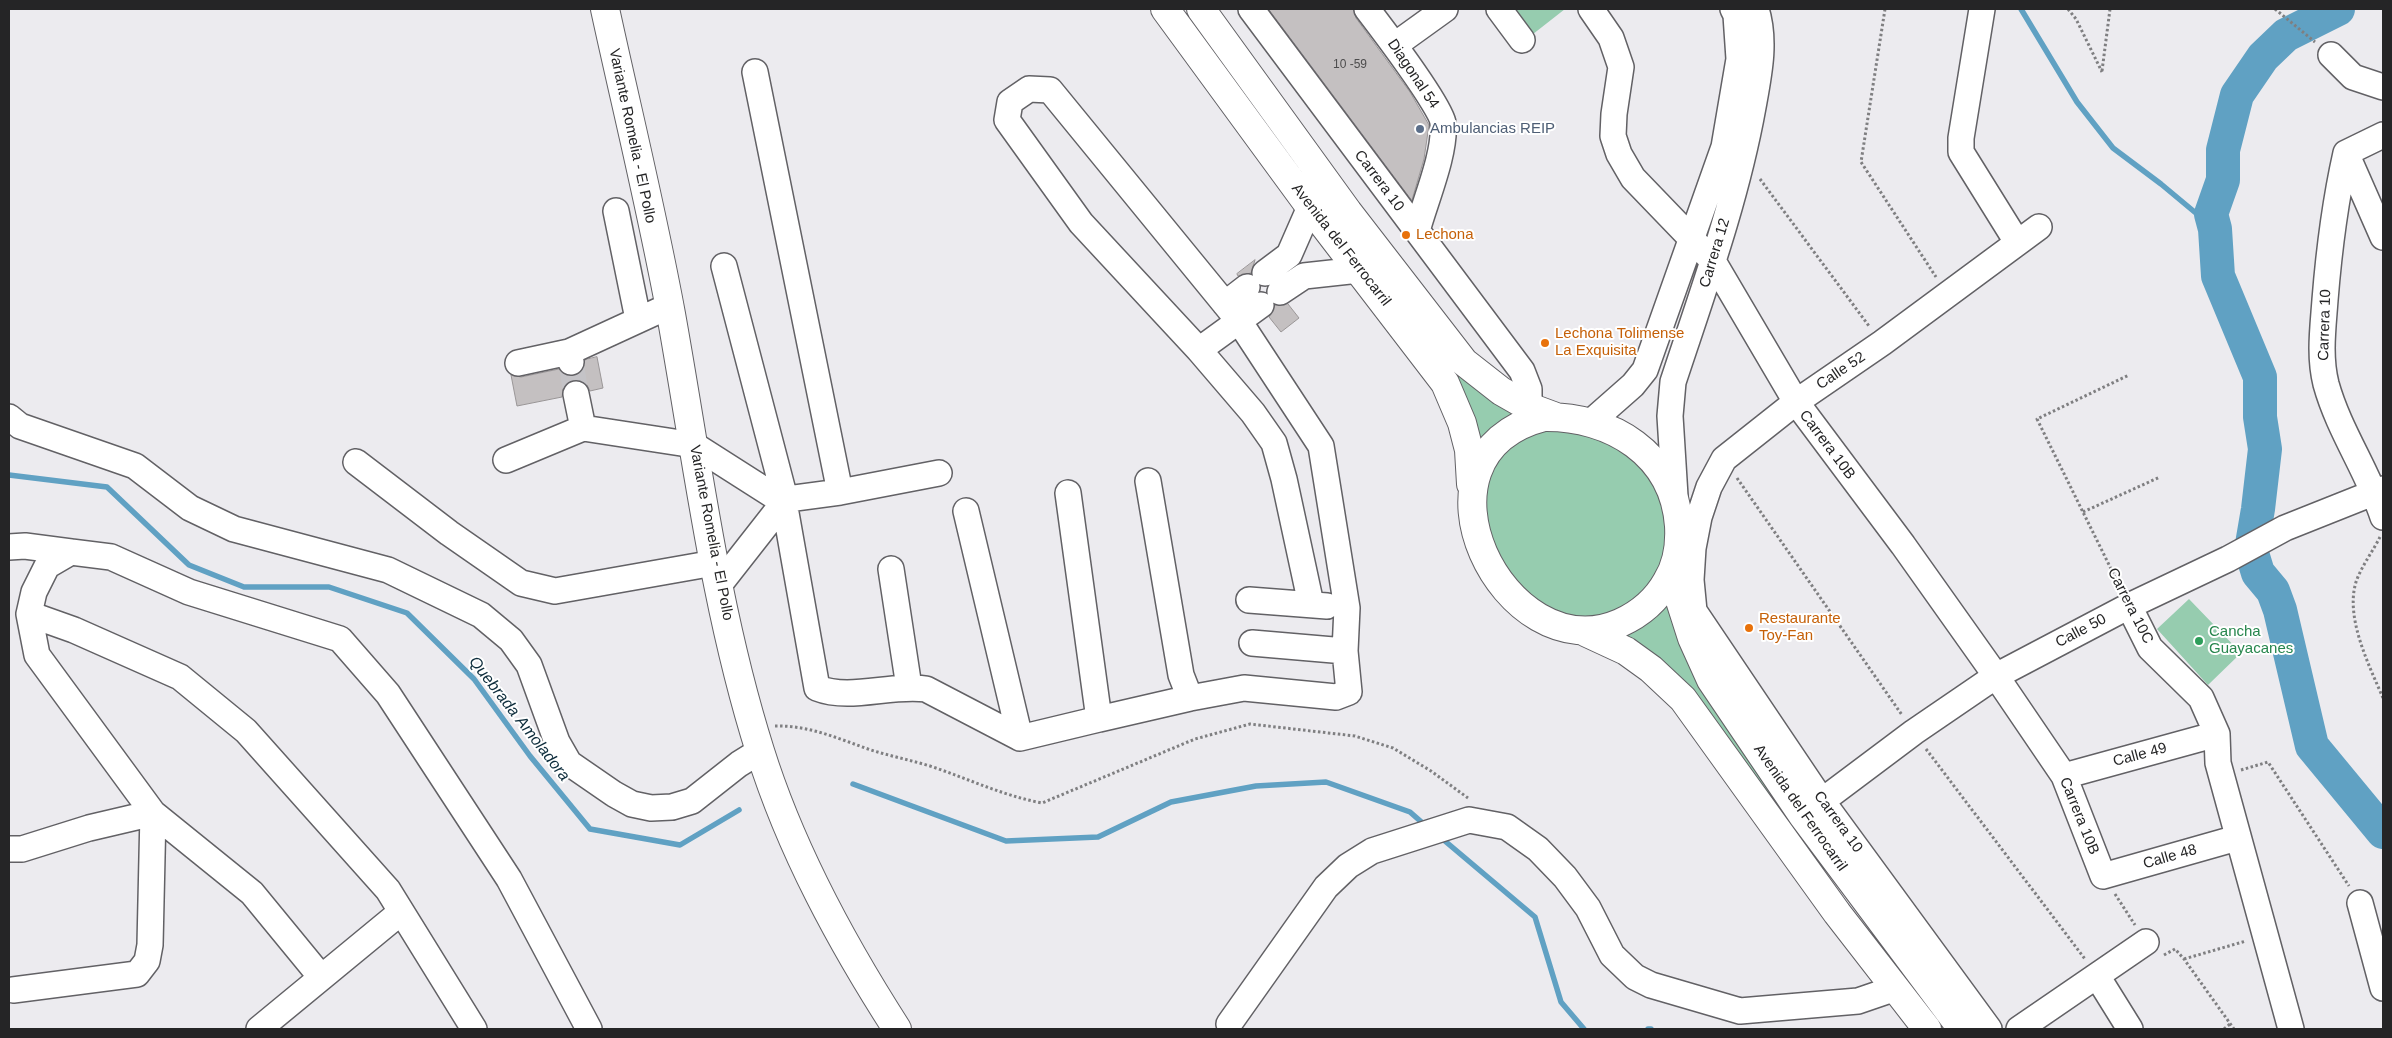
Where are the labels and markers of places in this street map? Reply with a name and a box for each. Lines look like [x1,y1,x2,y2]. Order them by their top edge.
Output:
place label: Ambulancias REIP [1430,120,1555,138]
marker: Ambulancias REIP [1414,123,1426,135]
place label: Lechona [1416,226,1474,244]
marker: Lechona [1400,229,1412,241]
place label: Lechona Tolimense La Exquisita [1555,325,1684,360]
marker: Lechona Tolimense La Exquisita [1539,337,1551,349]
place label: Restaurante Toy-Fan [1759,610,1841,645]
marker: Restaurante Toy-Fan [1743,622,1755,634]
place label: Cancha Guayacanes [2209,623,2293,658]
marker: Cancha Guayacanes [2193,635,2205,647]

